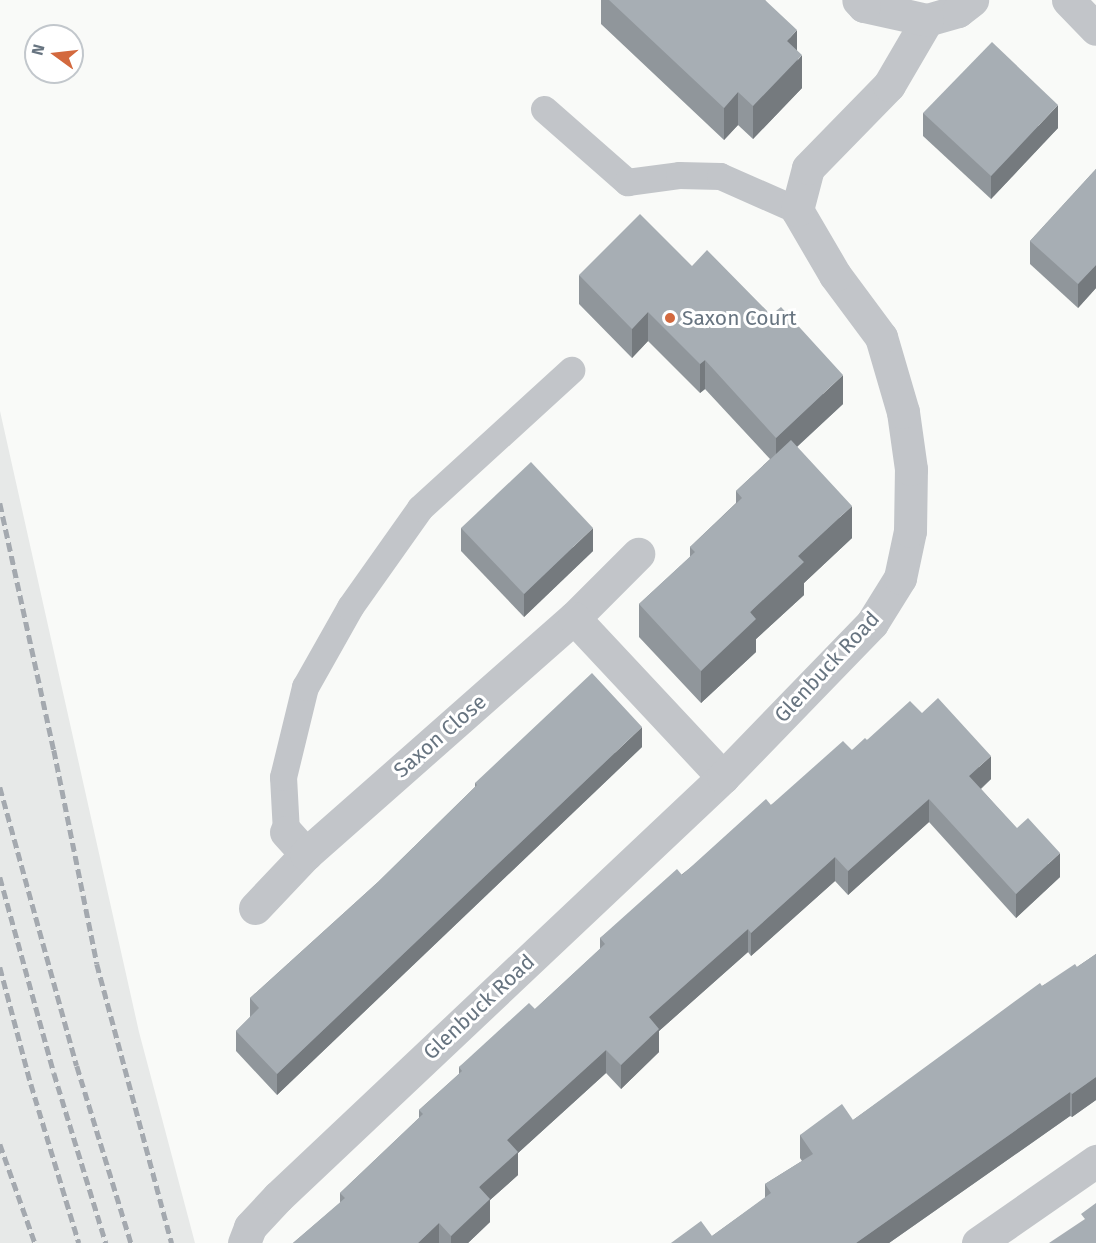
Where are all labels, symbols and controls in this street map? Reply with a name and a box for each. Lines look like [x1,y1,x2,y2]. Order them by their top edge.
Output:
north arrow [24,24,84,84]
text: N [28,42,49,57]
place label: Saxon Court [682,305,797,331]
marker: Saxon Court [663,311,677,325]
street label: Glenbuck Road [769,606,885,728]
street label: Saxon Close [389,689,491,783]
street label: Glenbuck Road [418,949,540,1065]

